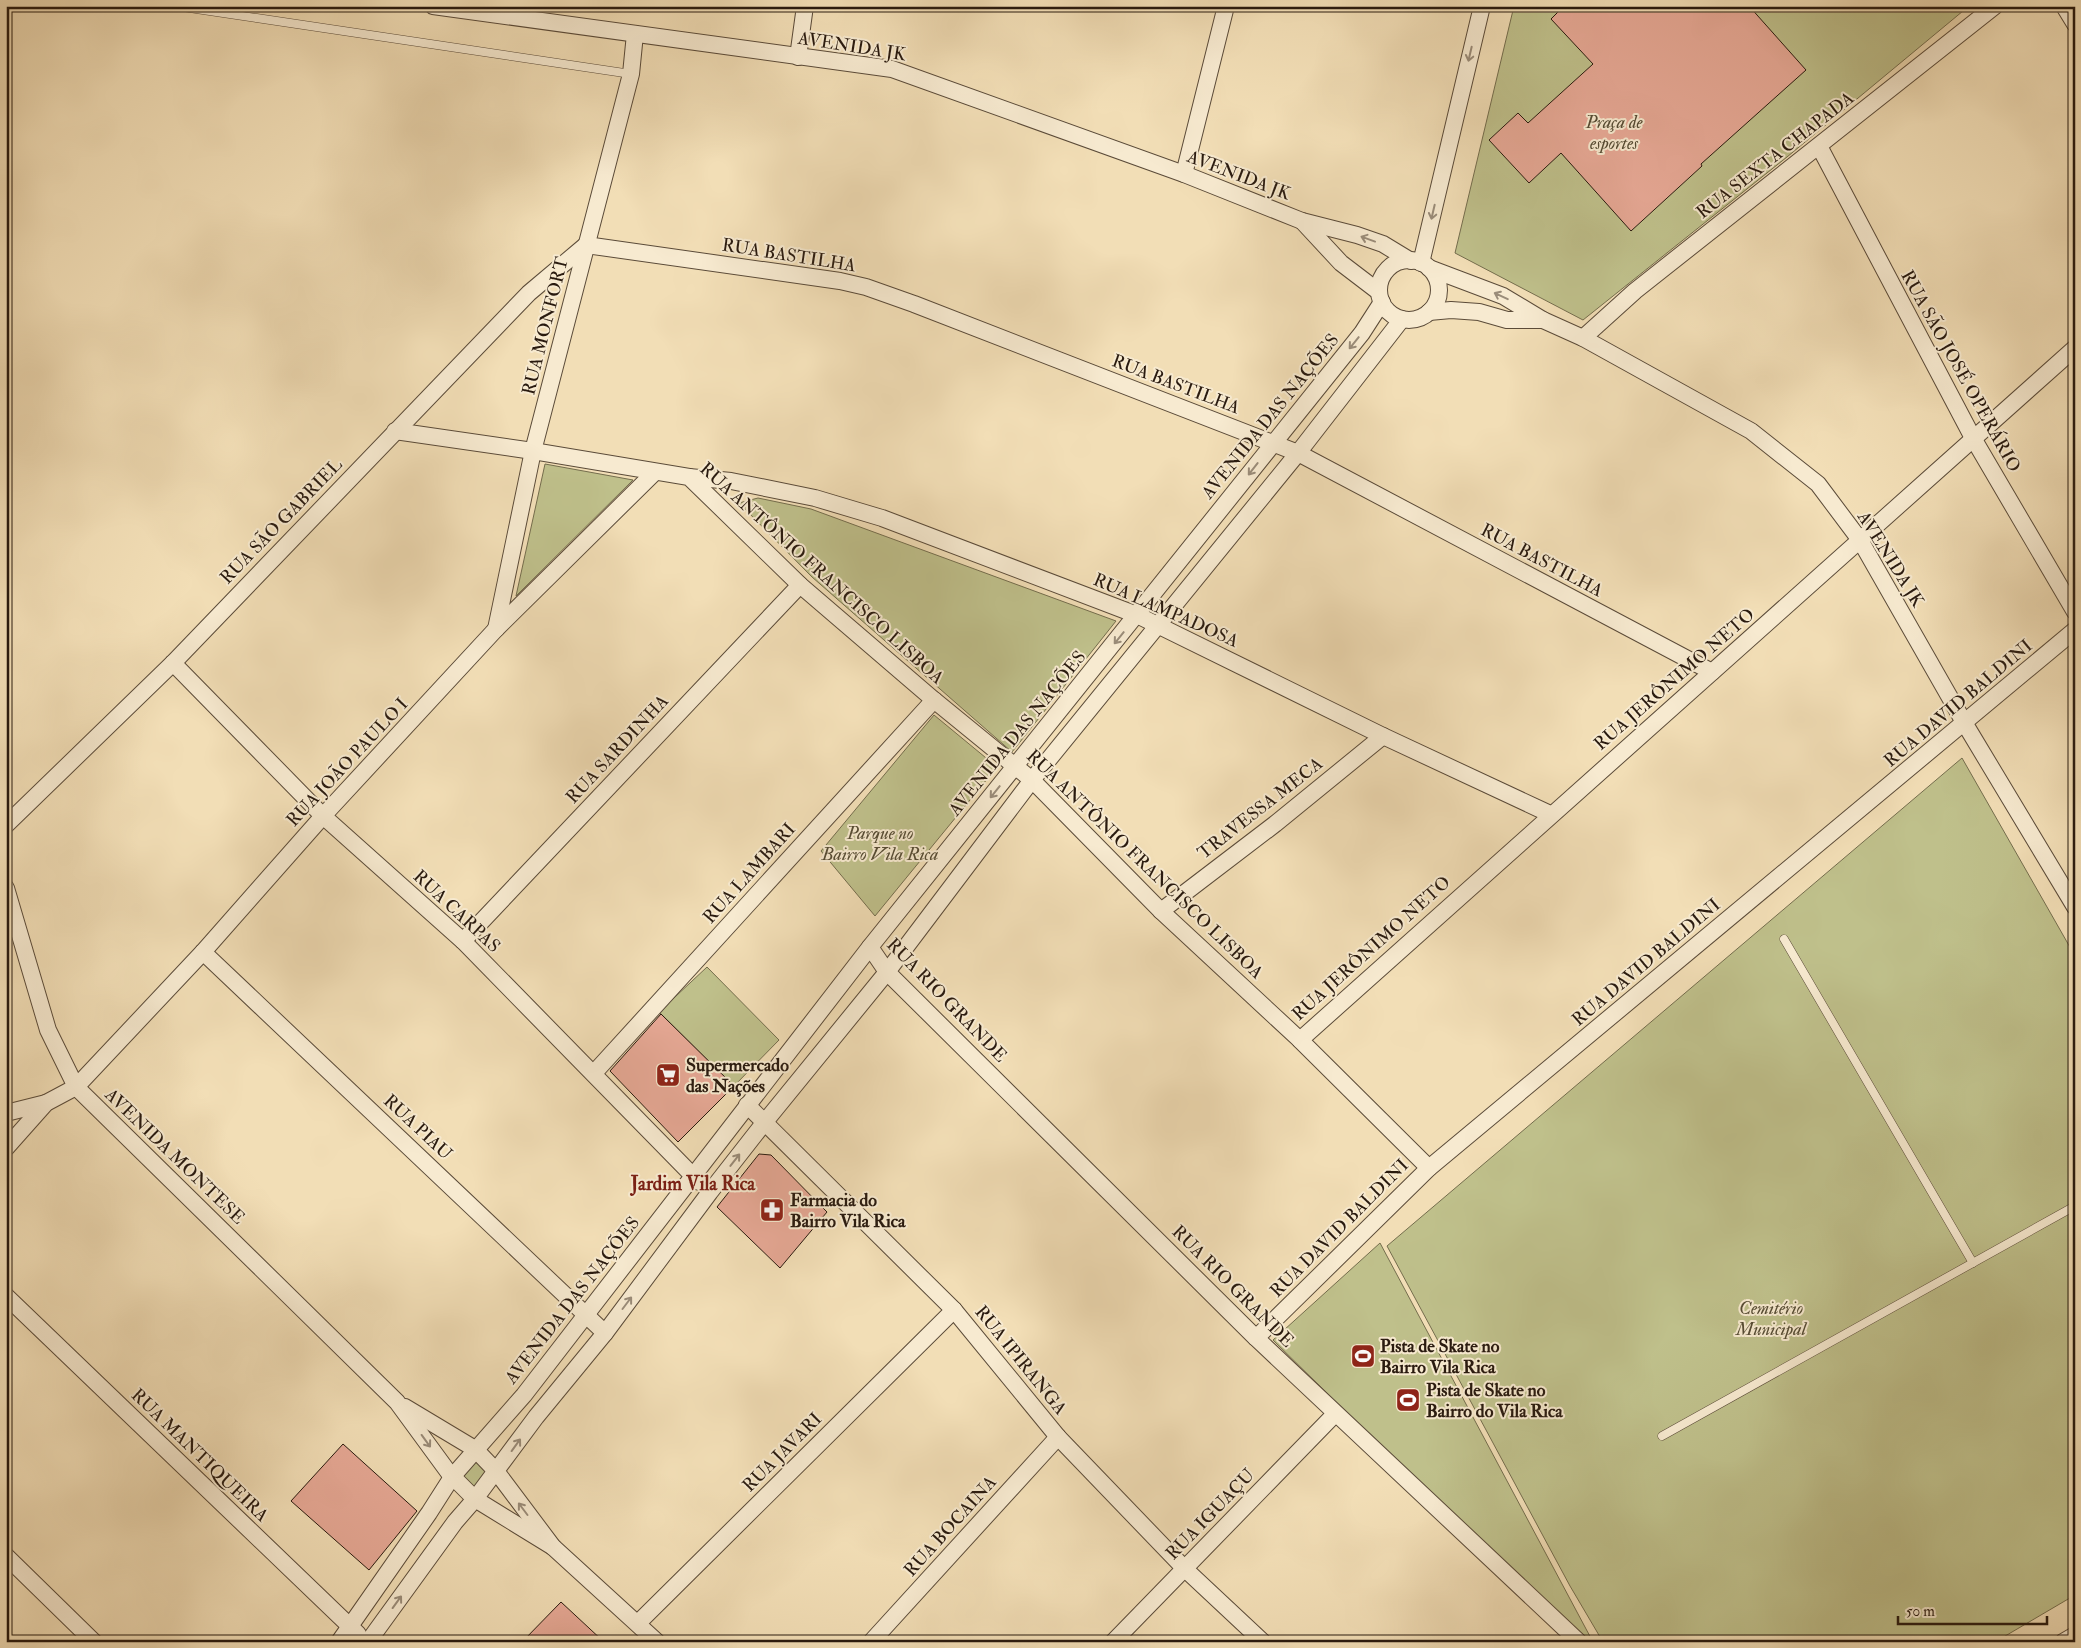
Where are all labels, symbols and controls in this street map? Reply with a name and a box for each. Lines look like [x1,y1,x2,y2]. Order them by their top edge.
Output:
street label: AVENIDA JK [795,26,908,66]
one-way arrow [1465,45,1474,61]
street label: RUA SEXTA CHAPADA [1692,86,1859,224]
park label: Praça de esportes [1585,111,1643,155]
street label: AVENIDA JK [1183,145,1294,206]
one-way arrow [1428,203,1437,219]
street label: RUA BASTILHA [720,234,858,278]
one-way arrow [1361,234,1376,243]
street label: RUA MONFORT [517,254,574,398]
street label: RUA SÃO JOSÉ OPERÁRIO [1895,266,2026,476]
one-way arrow [1494,291,1509,301]
street label: AVENIDA DAS NAÇÕES [1196,329,1344,504]
one-way arrow [1349,336,1360,349]
street label: RUA BASTILHA [1109,349,1244,420]
street label: RUA SÃO GABRIEL [215,454,347,589]
street label: RUA ANTÔNIO FRANCISCO LISBOA [695,457,949,690]
one-way arrow [1247,462,1258,475]
street label: AVENIDA JK [1851,506,1929,612]
street label: RUA BASTILHA [1477,519,1607,603]
street label: RUA LAMPADOSA [1090,568,1243,653]
street label: RUA JERÔNIMO NETO [1589,603,1759,755]
one-way arrow [1113,631,1124,644]
street label: RUA DAVID BALDINI [1879,635,2037,772]
street label: AVENIDA DAS NAÇÕES [943,646,1091,821]
street label: RUA SARDINHA [561,690,674,809]
street label: RUA JOÃO PAULO I [282,693,413,832]
street label: RUA ANTÔNIO FRANCISCO LISBOA [1021,745,1268,984]
street label: TRAVESSA MECA [1193,752,1328,864]
one-way arrow [990,785,1001,798]
street label: RUA LAMBARI [698,818,801,929]
park label: Parque no Bairro Vila Rica [821,822,938,866]
street label: RUA CARPAS [408,865,505,958]
street label: RUA JERÔNIMO NETO [1287,871,1455,1026]
street label: RUA DAVID BALDINI [1567,894,1725,1031]
street label: RUA RIO GRANDE [882,933,1012,1067]
place label: Supermercado das Nações [686,1054,789,1098]
supermarket icon: Supermercado das Nações [655,1062,681,1088]
street label: AVENIDA MONTESE [99,1083,250,1229]
street label: RUA PIAU [378,1090,457,1165]
one-way arrow [730,1153,741,1166]
street label: RUA DAVID BALDINI [1265,1154,1414,1303]
district label: Jardim Vila Rica [630,1172,756,1196]
place label: Farmacia do Bairro Vila Rica [790,1189,906,1233]
pharmacy icon: Farmacia do Bairro Vila Rica [759,1197,785,1223]
street label: AVENIDA DAS NAÇÕES [499,1212,645,1389]
street label: RUA RIO GRANDE [1167,1220,1299,1352]
one-way arrow [622,1297,633,1311]
park label: Cemitério Municipal [1735,1297,1808,1341]
street label: RUA IPIRANGA [969,1301,1072,1420]
place label: Pista de Skate no Bairro Vila Rica [1380,1335,1500,1379]
sports icon: Pista de Skate no Bairro Vila Rica [1350,1343,1376,1369]
place label: Pista de Skate no Bairro do Vila Rica [1426,1379,1563,1423]
street label: RUA MANTIQUEIRA [126,1384,274,1527]
sports icon: Pista de Skate no Bairro do Vila Rica [1395,1387,1421,1413]
street label: RUA JAVARI [738,1408,827,1497]
one-way arrow [421,1434,431,1448]
one-way arrow [511,1438,521,1452]
street label: RUA IGUAÇU [1161,1464,1260,1565]
street label: RUA BOCAINA [899,1471,1002,1581]
one-way arrow [518,1503,529,1516]
scale bar [1898,1593,2047,1625]
one-way arrow [392,1595,402,1609]
text: 50 m [1906,1602,1935,1621]

